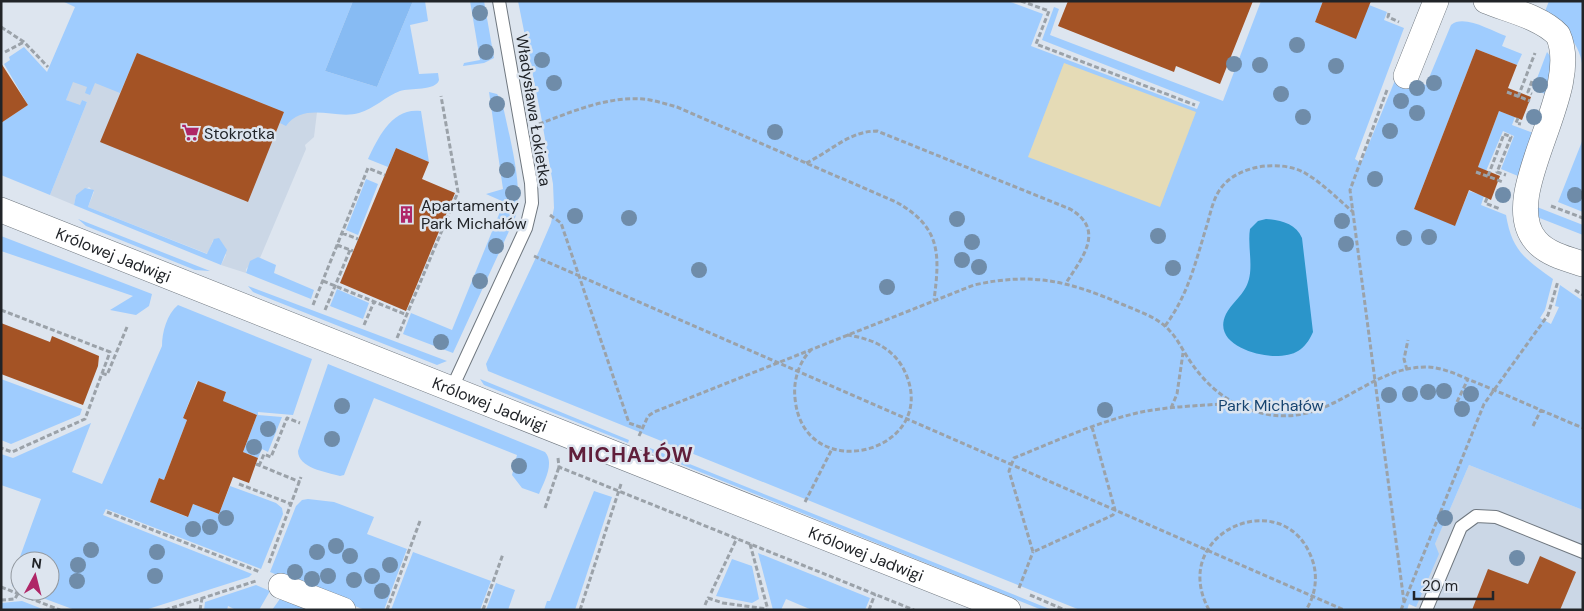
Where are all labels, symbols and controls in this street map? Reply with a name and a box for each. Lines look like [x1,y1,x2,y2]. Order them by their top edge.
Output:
street label: Władysława Łokietka [511,32,556,188]
supermarket icon: Stokrotka [180,123,200,143]
place label: Stokrotka [204,123,275,144]
place label: Apartamenty Park Michałów [421,195,527,234]
building icon: Apartamenty Park Michałów [397,204,417,224]
street label: Królowej Jadwigi [53,223,174,287]
street label: Królowej Jadwigi [429,372,550,437]
park label: Park Michałów [1218,395,1324,416]
district label: MICHAŁÓW [568,441,694,469]
street label: Królowej Jadwigi [805,522,927,586]
north arrow [10,551,60,601]
text: N [30,554,43,573]
scale bar [1414,568,1493,600]
text: 20 m [1422,576,1458,596]

